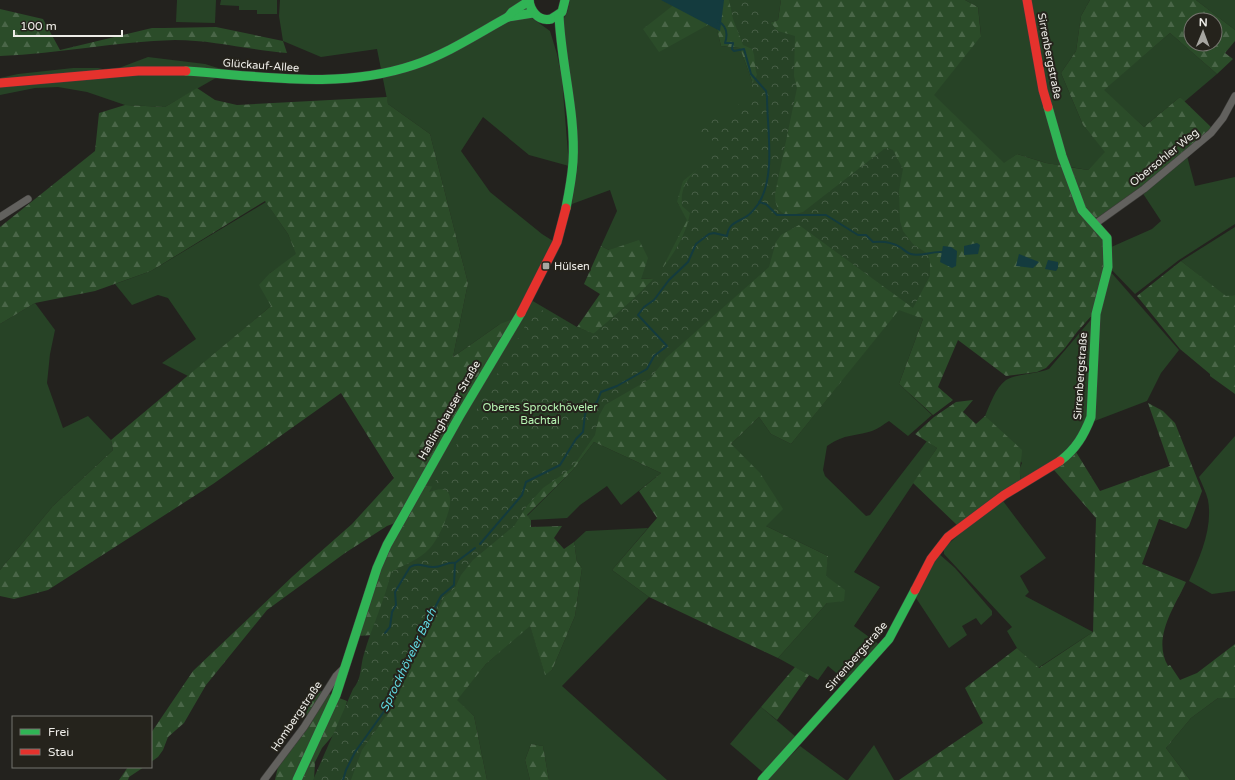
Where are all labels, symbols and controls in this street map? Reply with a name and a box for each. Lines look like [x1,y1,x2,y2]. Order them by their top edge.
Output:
scale bar [14,12,122,38]
street label: Sirrenbergstraße [1035,12,1064,100]
north arrow [1183,12,1223,52]
text: N [1199,16,1208,29]
text: 100 m [20,19,57,33]
street label: Glückauf-Allee [222,56,300,75]
street label: Obersohler Weg [1127,126,1201,189]
place label: Hülsen [554,260,590,273]
marker: Hülsen [541,261,551,271]
street label: Sirrenbergstraße [1071,332,1090,420]
street label: Haßlinghauser Straße [416,358,483,462]
park label: Oberes Sprockhöveler Bachtal [482,401,598,427]
water label: Sprockhöveler Bach [377,605,439,714]
street label: Sirrenbergstraße [823,619,890,694]
street label: Hombergstraße [268,679,325,754]
legend [12,716,152,768]
text: Frei [48,725,69,739]
text: Stau [48,745,74,759]

